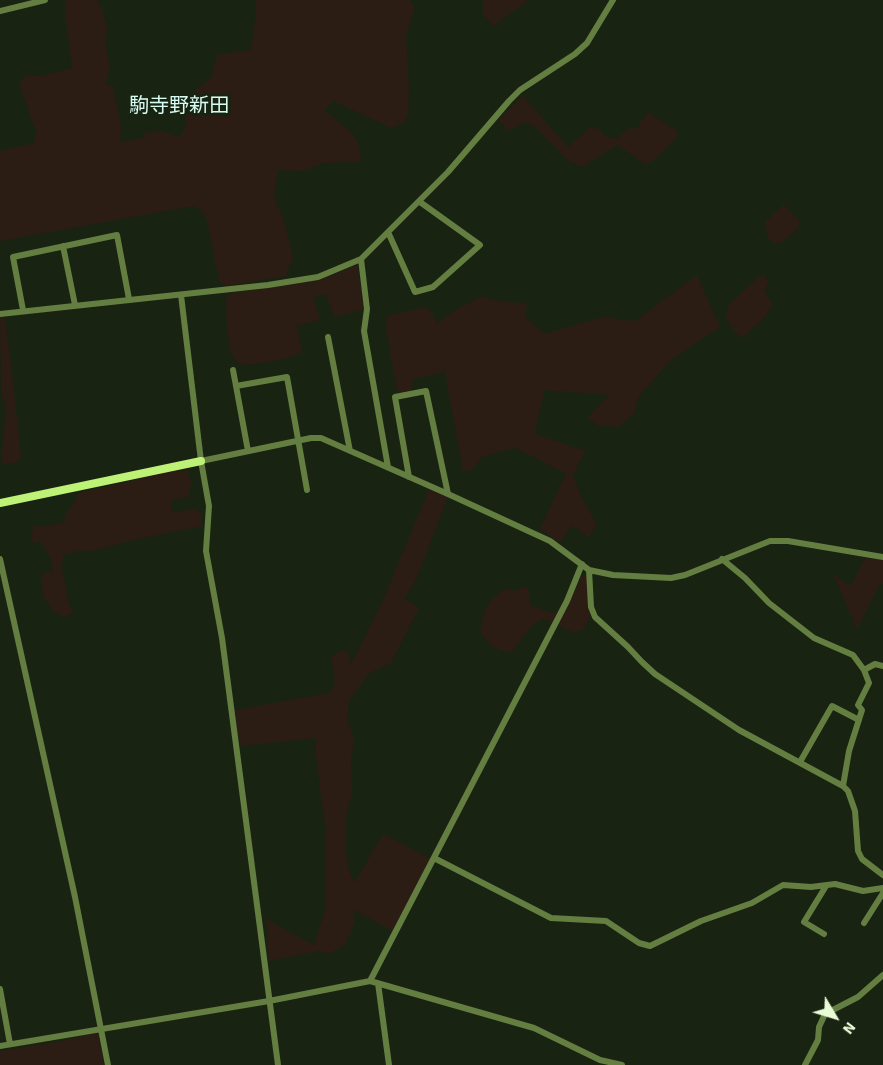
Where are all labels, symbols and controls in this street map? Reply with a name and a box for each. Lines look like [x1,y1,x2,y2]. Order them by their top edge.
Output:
district label: 駒寺野新田 [129,96,229,120]
north arrow [805,987,865,1047]
text: N [837,1017,861,1039]

